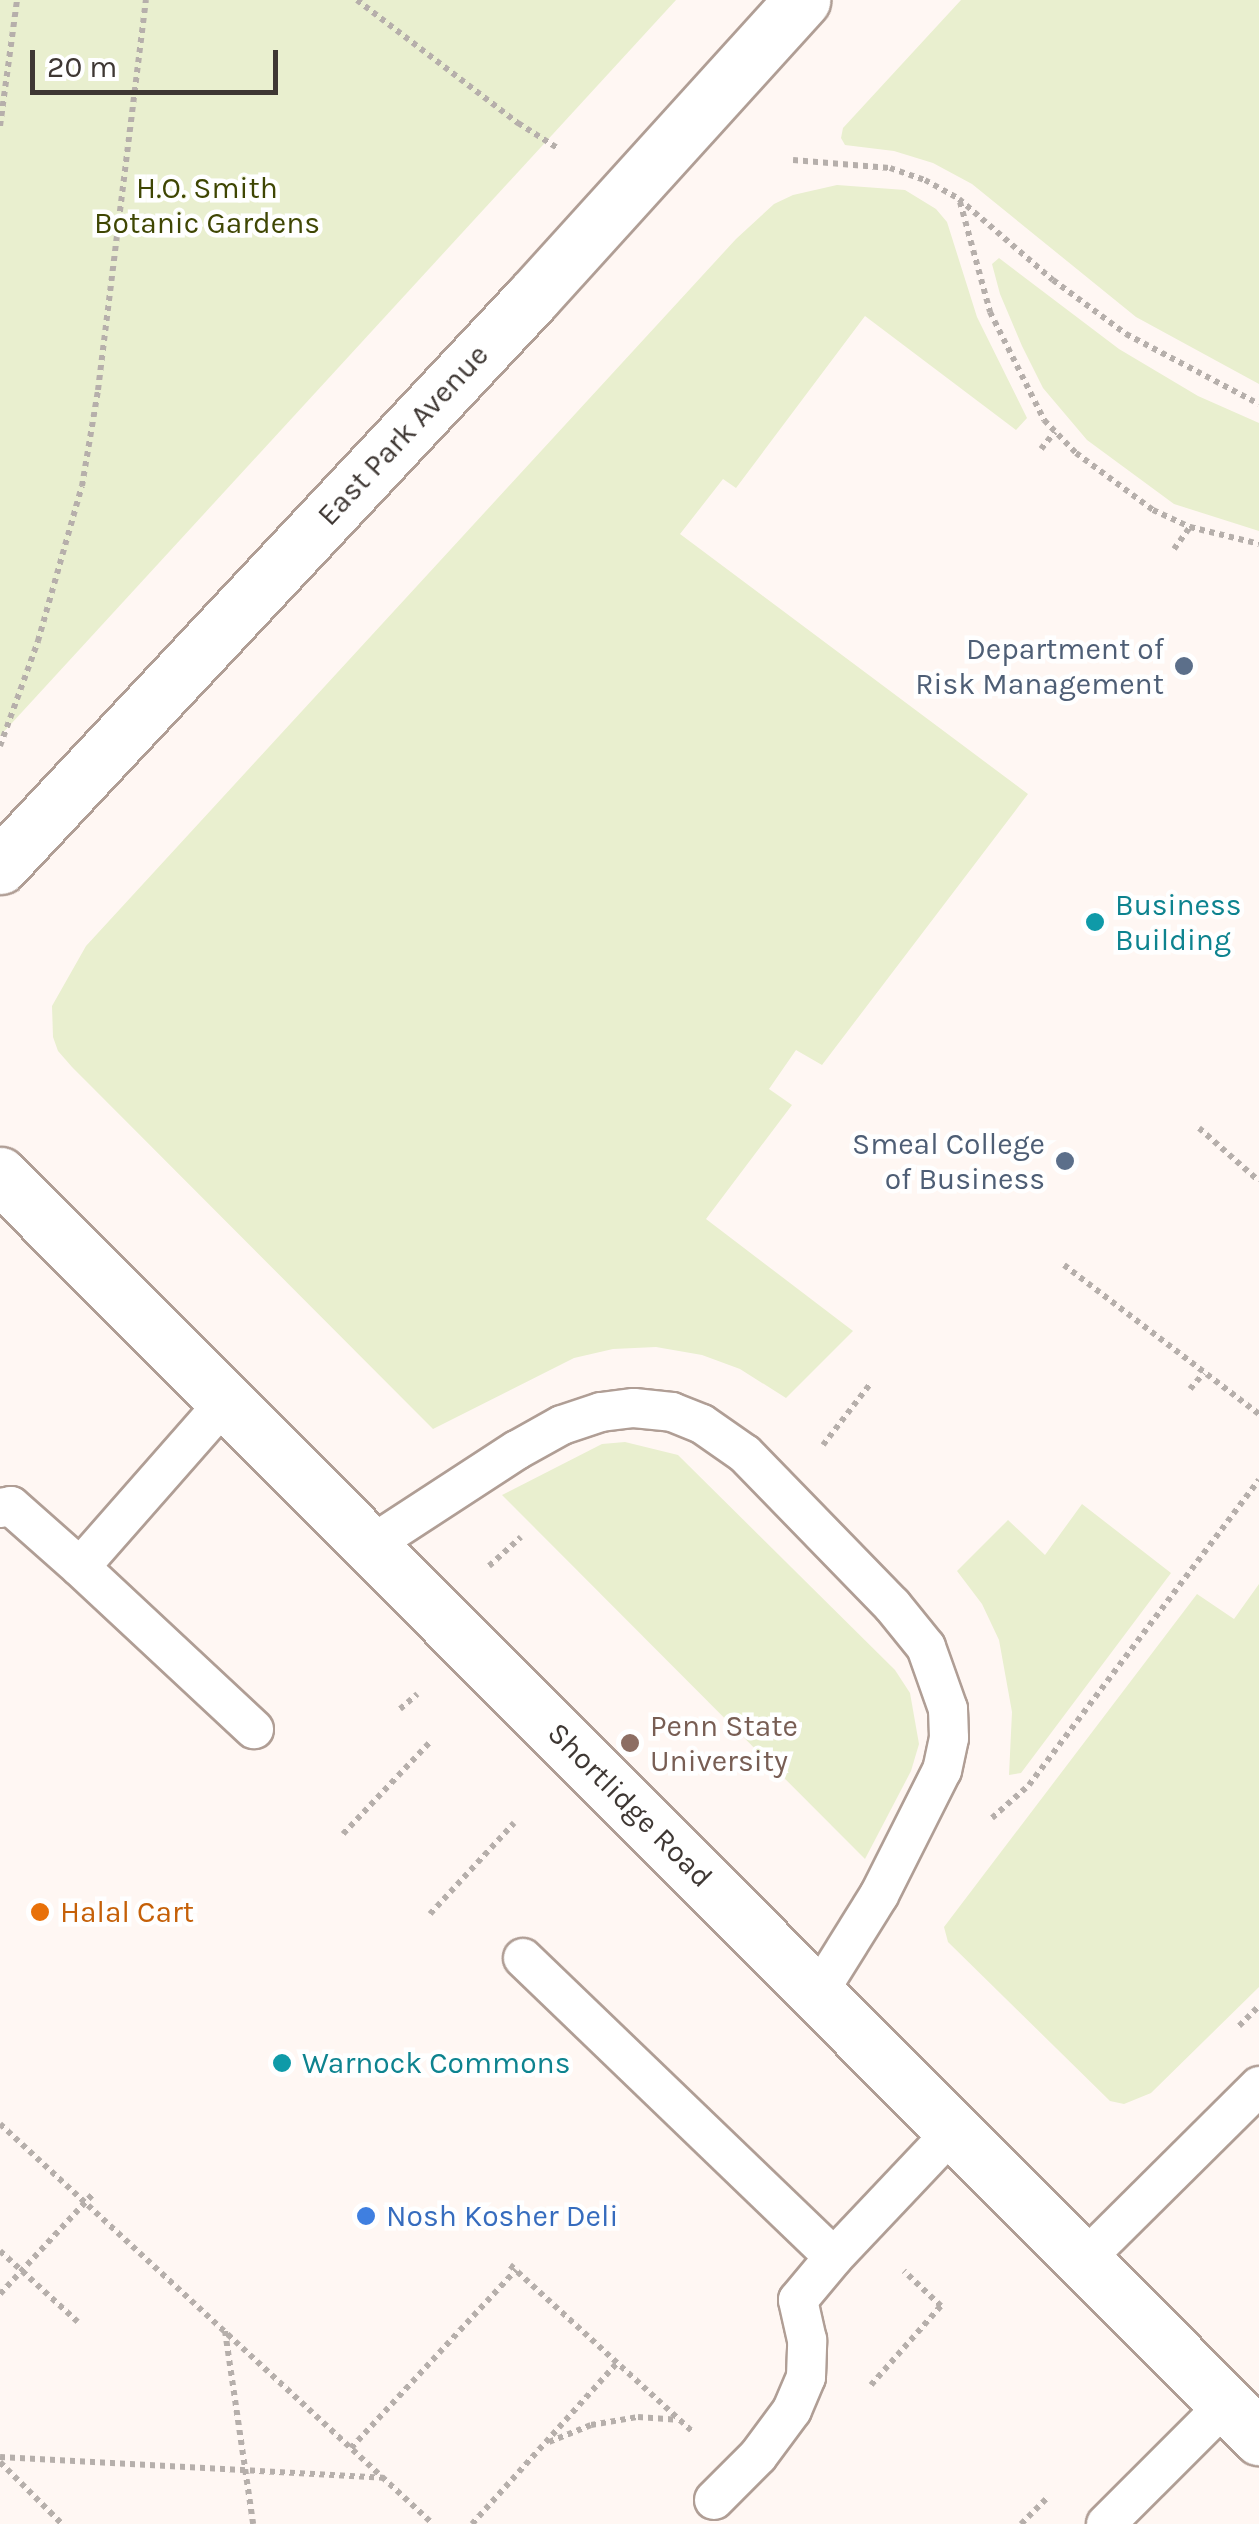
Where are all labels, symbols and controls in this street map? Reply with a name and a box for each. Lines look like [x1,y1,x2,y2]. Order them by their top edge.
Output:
scale bar [35,30,282,92]
text: 20 m [47,49,117,85]
park label: H.O. Smith Botanic Gardens [94,170,320,240]
street label: East Park Avenue [310,337,496,533]
place label: Department of Risk Management [915,631,1164,702]
marker: Department of Risk Management [1173,655,1195,677]
place label: Business Building [1115,887,1242,958]
marker: Business Building [1084,911,1106,933]
place label: Smeal College of Business [852,1126,1045,1196]
marker: Smeal College of Business [1054,1150,1076,1172]
place label: Penn State University [650,1708,798,1778]
street label: Shortlidge Road [540,1715,720,1895]
marker: Penn State University [619,1732,641,1754]
place label: Halal Cart [60,1894,194,1930]
marker: Halal Cart [29,1901,51,1923]
place label: Warnock Commons [302,2045,570,2081]
marker: Warnock Commons [271,2052,293,2074]
place label: Nosh Kosher Deli [386,2198,618,2234]
marker: Nosh Kosher Deli [355,2205,377,2227]

